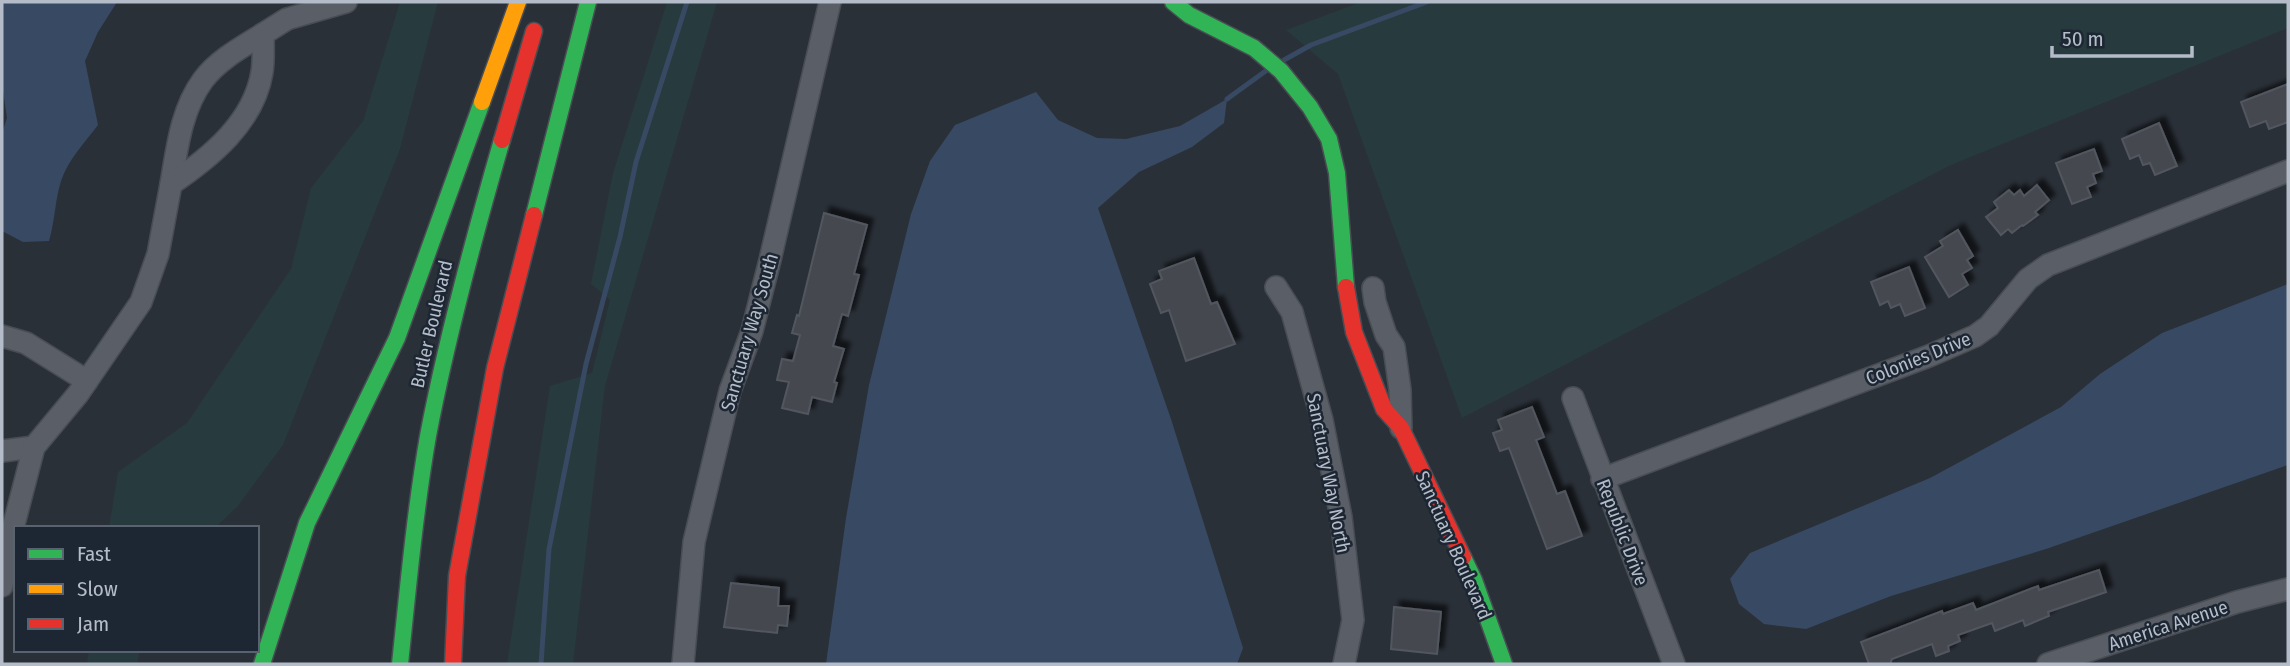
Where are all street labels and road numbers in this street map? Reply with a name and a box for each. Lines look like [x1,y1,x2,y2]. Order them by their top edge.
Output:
street label: Sanctuary Way South [716,251,783,414]
street label: Butler Boulevard [406,258,457,390]
street label: Colonies Drive [1862,327,1974,390]
street label: Sanctuary Way North [1302,391,1355,555]
street label: Sanctuary Boulevard [1410,467,1497,623]
street label: Republic Drive [1592,476,1653,589]
street label: America Avenue [2106,595,2231,656]

